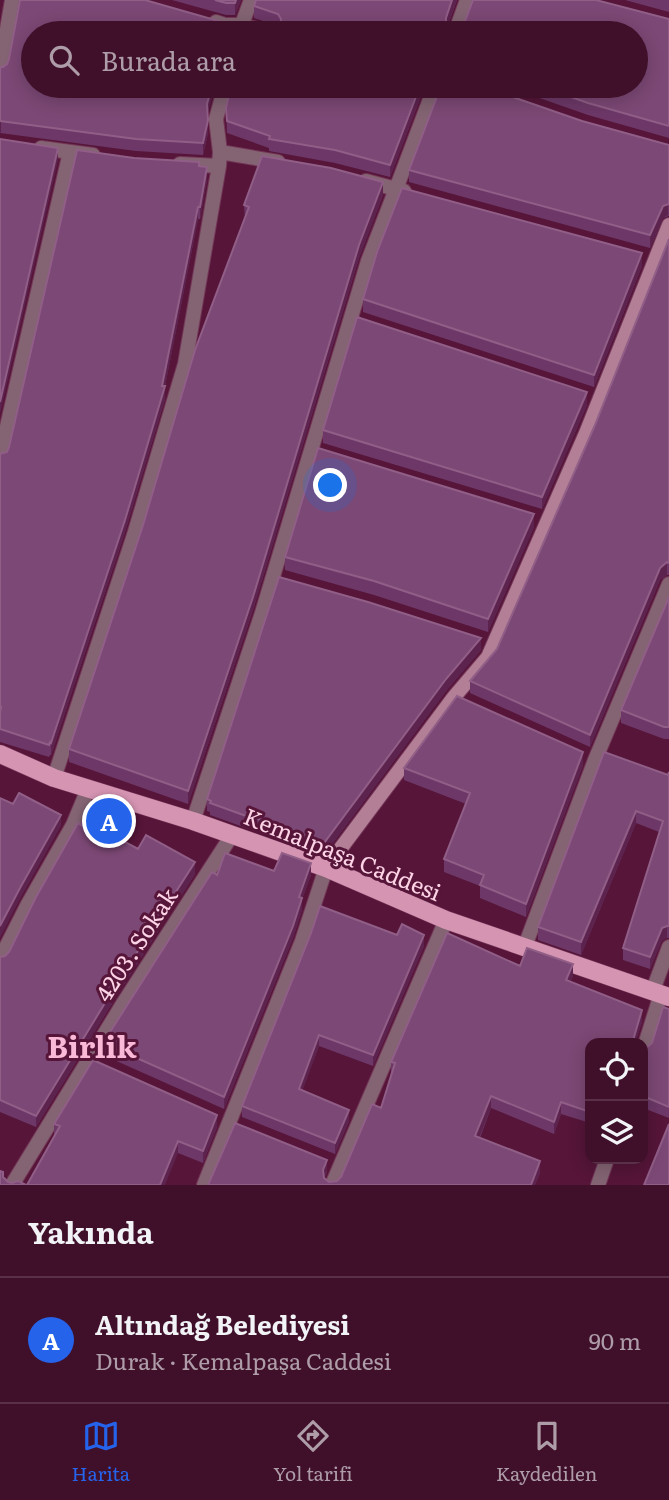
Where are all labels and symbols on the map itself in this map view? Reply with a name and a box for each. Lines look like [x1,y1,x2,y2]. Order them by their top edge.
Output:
your location [313,468,347,502]
pin: A [86,795,132,847]
street label: Kemalpaşa Caddesi [239,798,447,908]
street label: 4203. Sokak [86,880,185,1007]
district label: Birlik [47,1023,138,1067]

